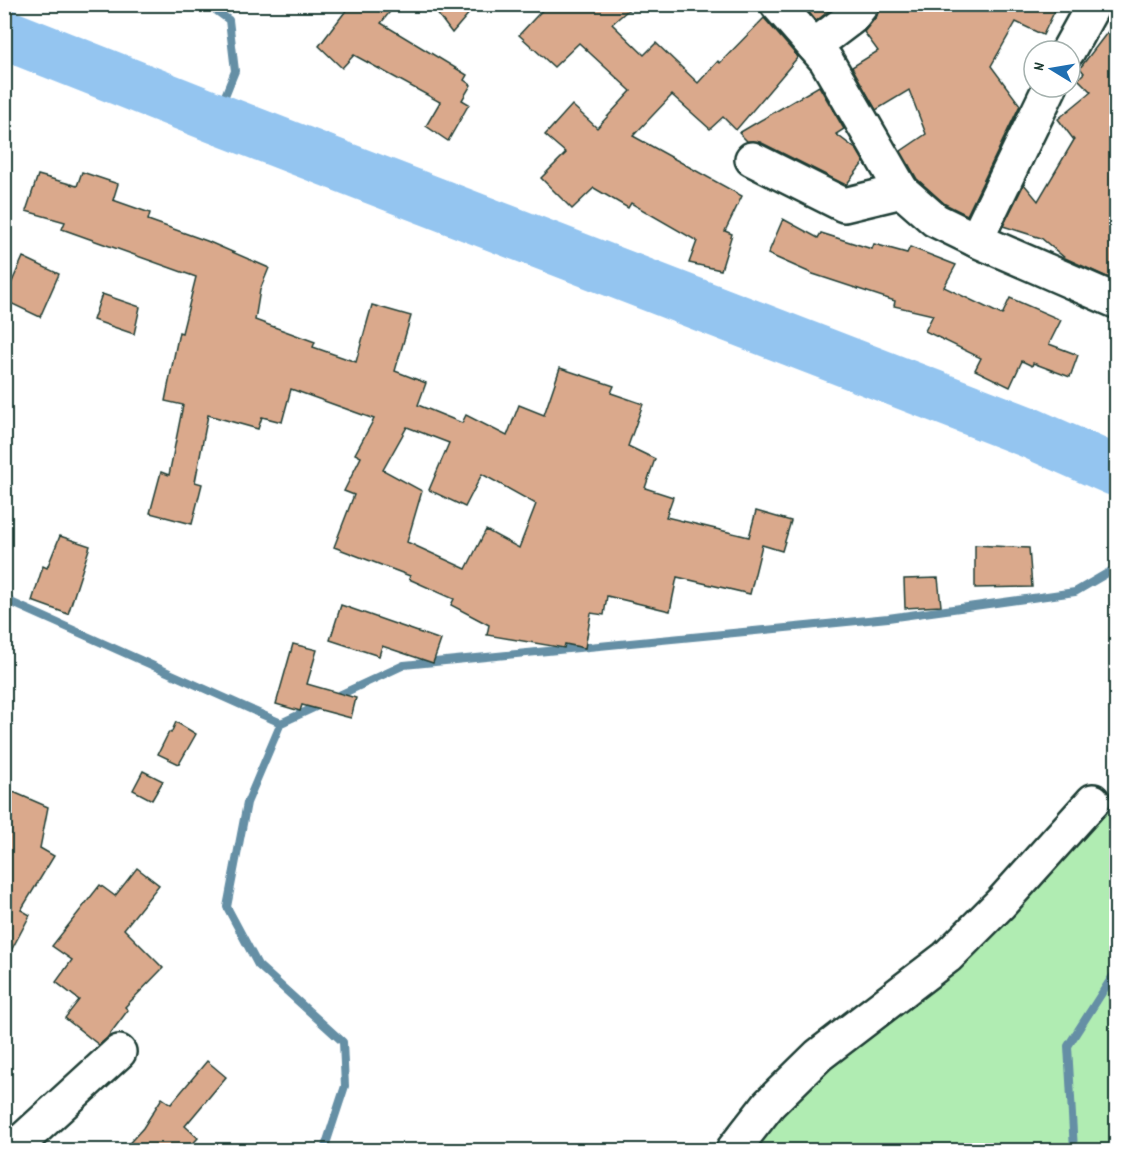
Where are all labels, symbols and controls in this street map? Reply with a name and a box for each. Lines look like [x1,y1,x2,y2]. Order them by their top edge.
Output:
north arrow [1022,39,1082,99]
text: N [1028,60,1052,73]

